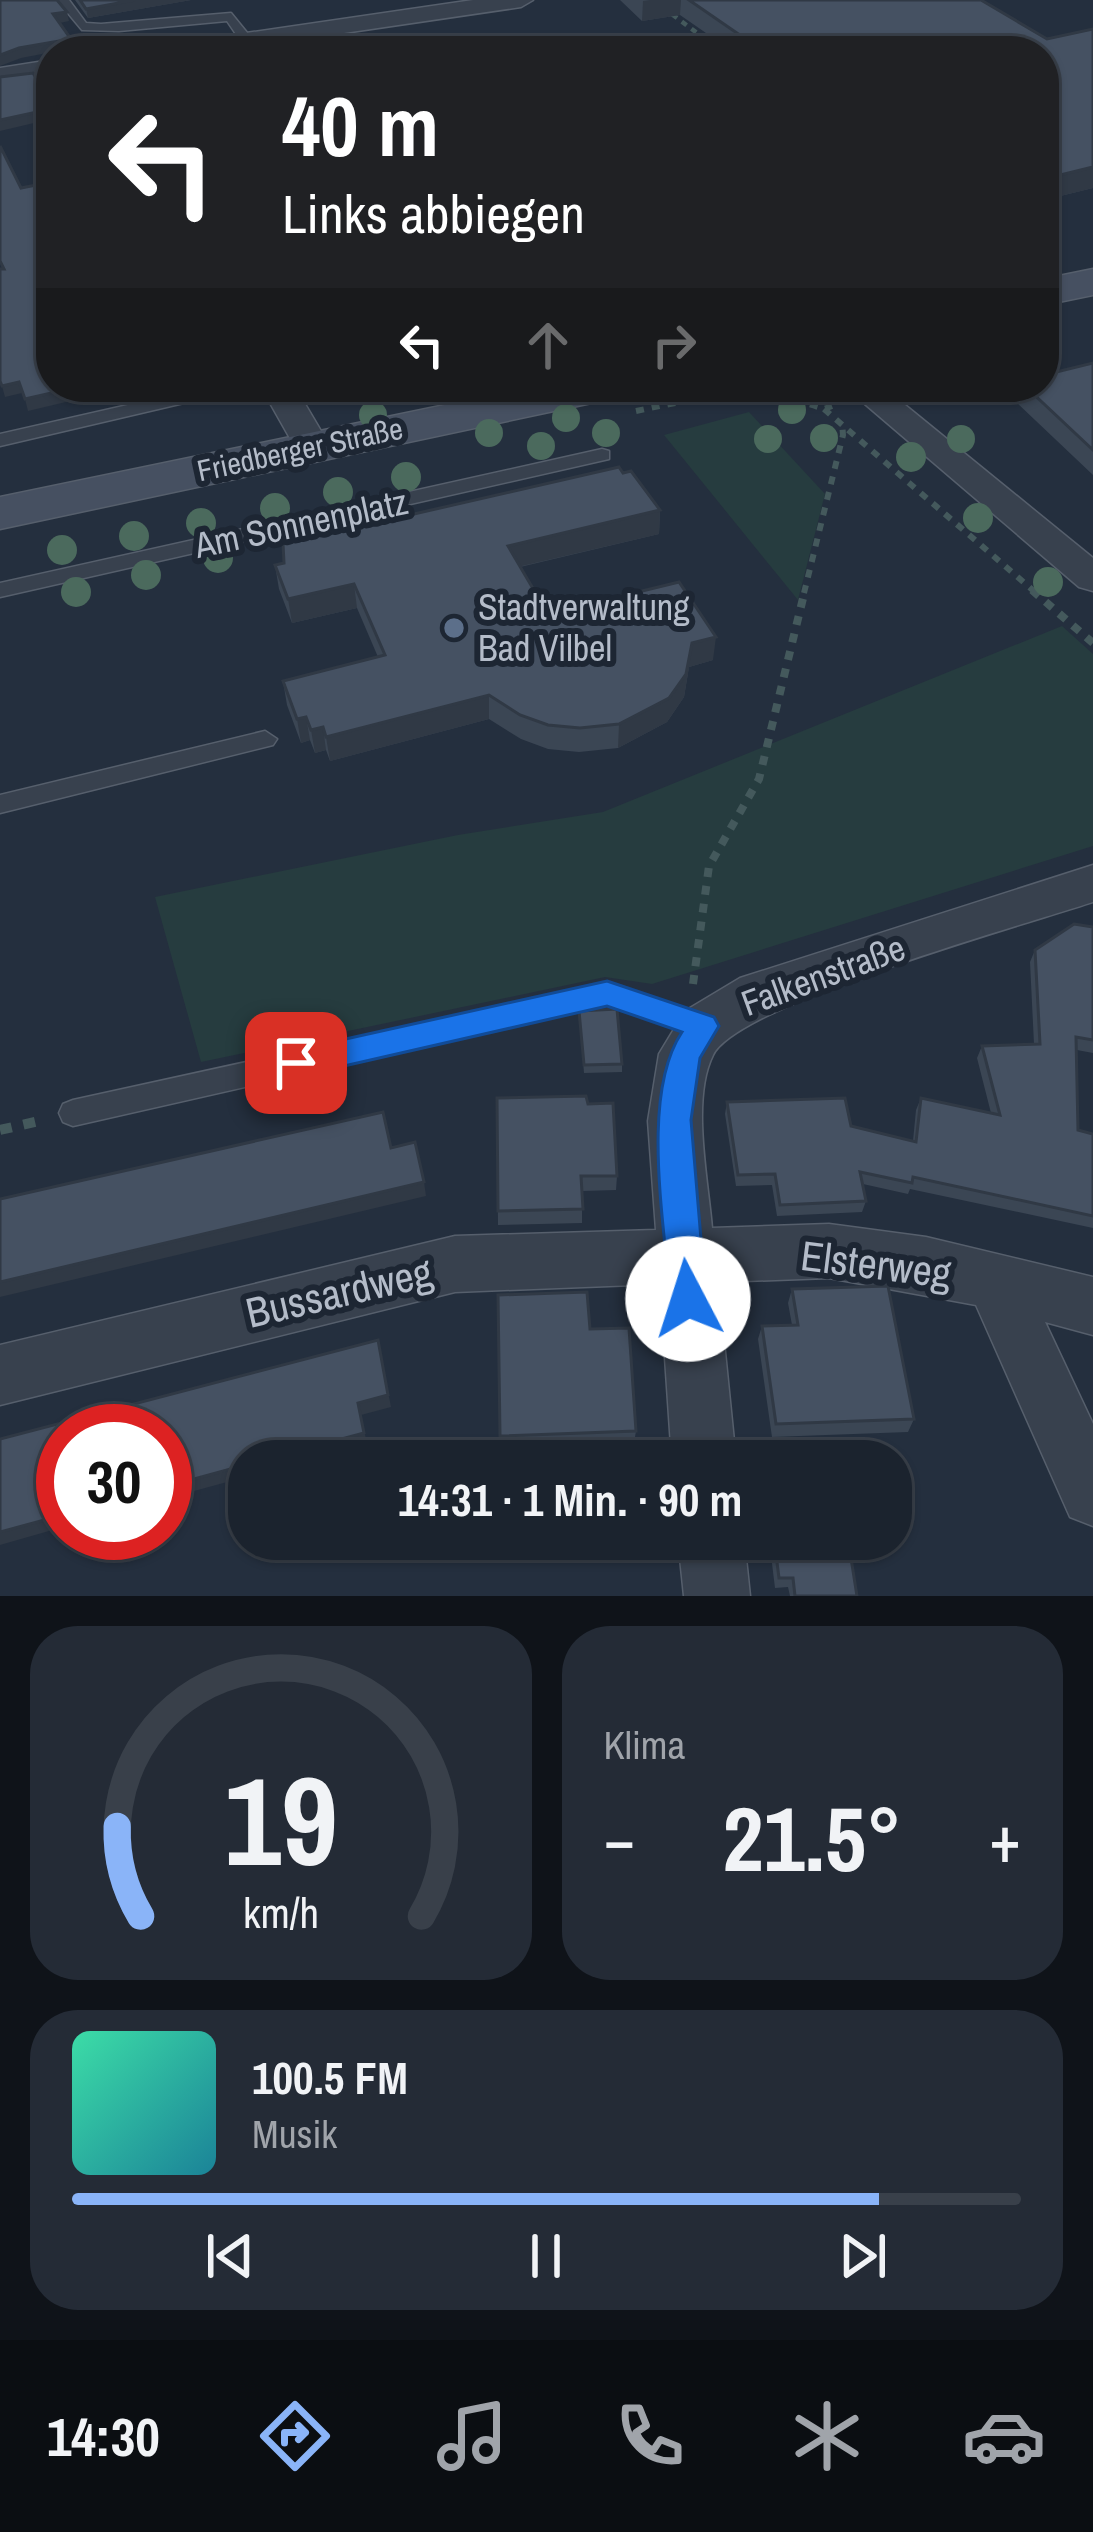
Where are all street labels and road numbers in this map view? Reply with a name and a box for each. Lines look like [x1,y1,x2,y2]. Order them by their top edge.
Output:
street label: Friedberger Straße [193,408,406,490]
street label: Am Sonnenplatz [189,477,412,569]
street label: Falkenstraße [735,923,911,1027]
street label: Elsterweg [798,1227,954,1301]
street label: Bussardweg [240,1243,438,1341]

